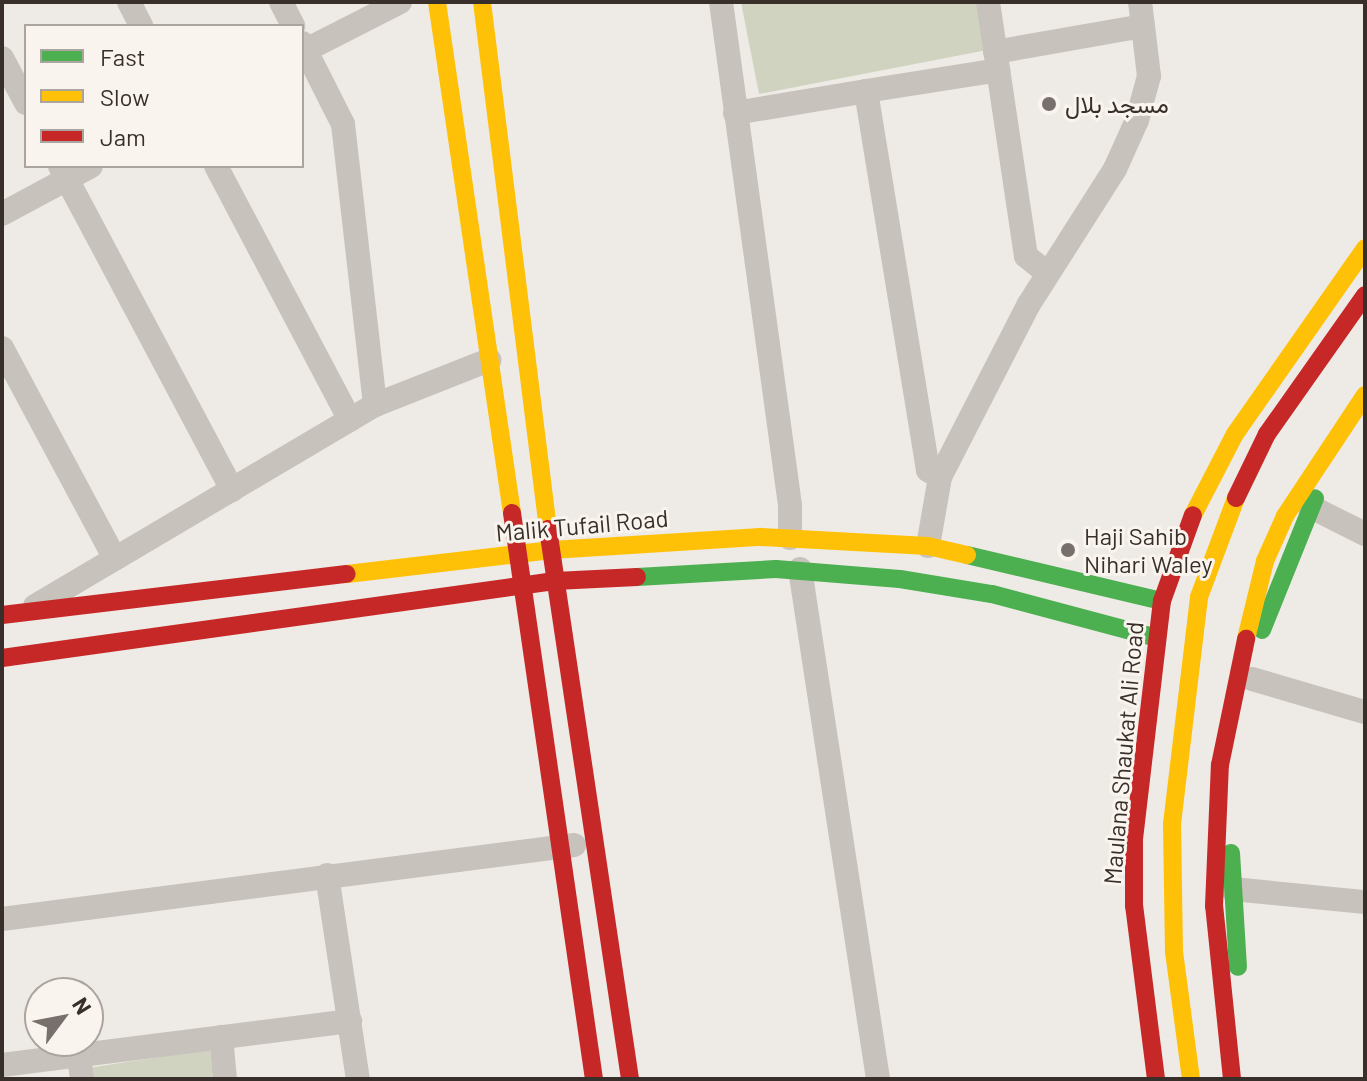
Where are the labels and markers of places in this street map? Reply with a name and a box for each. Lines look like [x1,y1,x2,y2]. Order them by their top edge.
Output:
place label: مسجد بلال [1065,90,1169,118]
marker: مسجد بلال [1040,95,1058,113]
place label: Haji Sahib Nihari Waley [1084,522,1212,578]
marker: Haji Sahib Nihari Waley [1059,541,1077,559]

